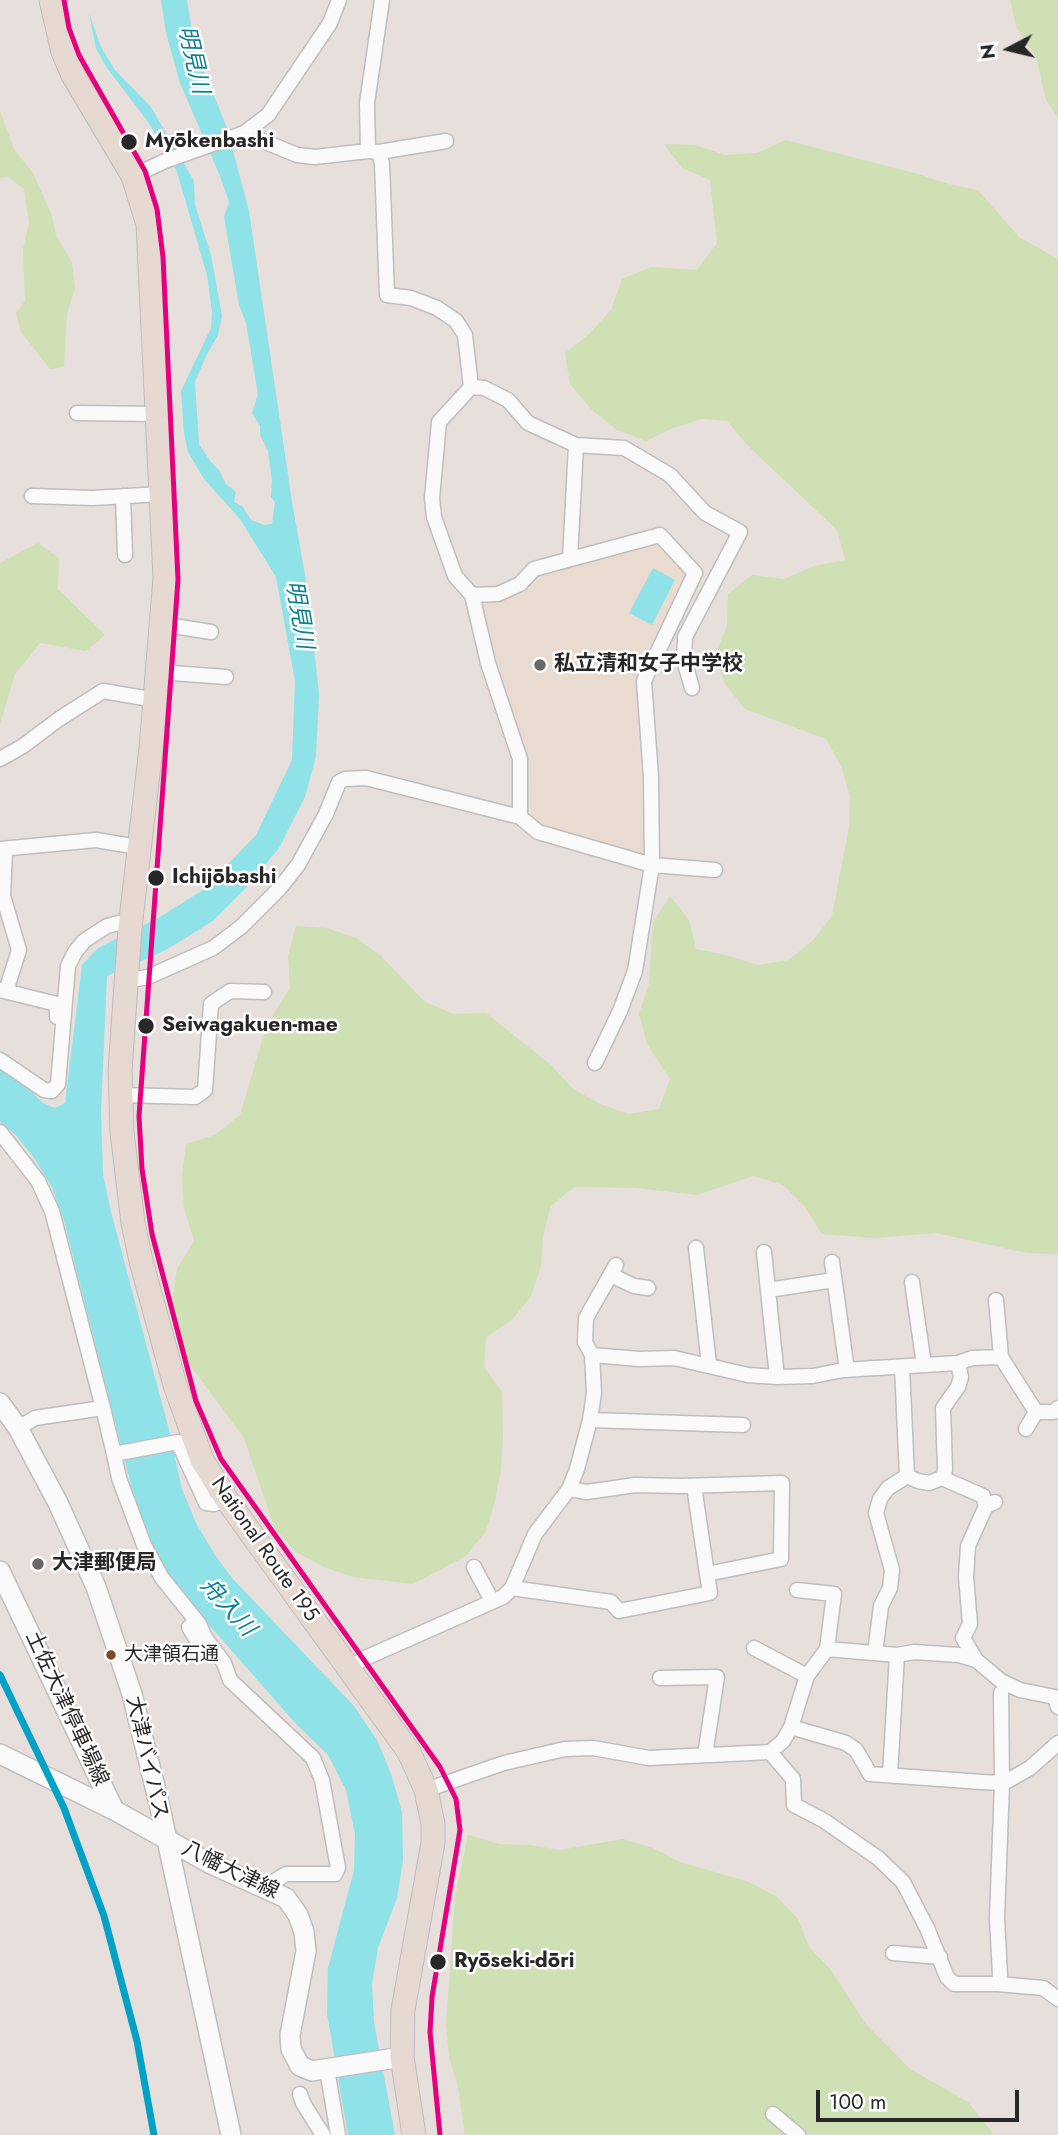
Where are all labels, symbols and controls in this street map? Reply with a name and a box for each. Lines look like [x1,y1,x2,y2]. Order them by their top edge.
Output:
north arrow [974,14,1044,84]
water label: 明見川 [171,23,213,97]
text: N [973,42,1002,61]
place label: Myōkenbashi [145,129,274,155]
marker: Myōkenbashi [119,132,139,152]
water label: 明見川 [278,579,318,651]
place label: 私立清和女子中学校 [554,652,743,678]
marker: 私立清和女子中学校 [532,657,548,673]
place label: Ichijōbashi [172,865,277,891]
marker: Ichijōbashi [146,868,166,888]
place label: Seiwagakuen-mae [162,1013,338,1039]
marker: Seiwagakuen-mae [136,1016,156,1036]
street label: National Route 195 [205,1473,323,1627]
place label: 大津郵便局 [52,1551,157,1577]
marker: 大津郵便局 [30,1556,46,1572]
water label: 舟入川 [194,1573,260,1643]
street label: 土佐大津停車場線 [19,1628,113,1790]
place label: 大津領石通 [124,1644,219,1666]
marker: 大津領石通 [104,1648,118,1662]
street label: 大津バイパス [120,1694,172,1822]
street label: 八幡大津線 [177,1837,283,1905]
place label: Ryōseki-dōri [454,1949,575,1975]
marker: Ryōseki-dōri [428,1952,448,1972]
scale bar [820,2076,1023,2120]
text: 100 m [829,2087,886,2117]

